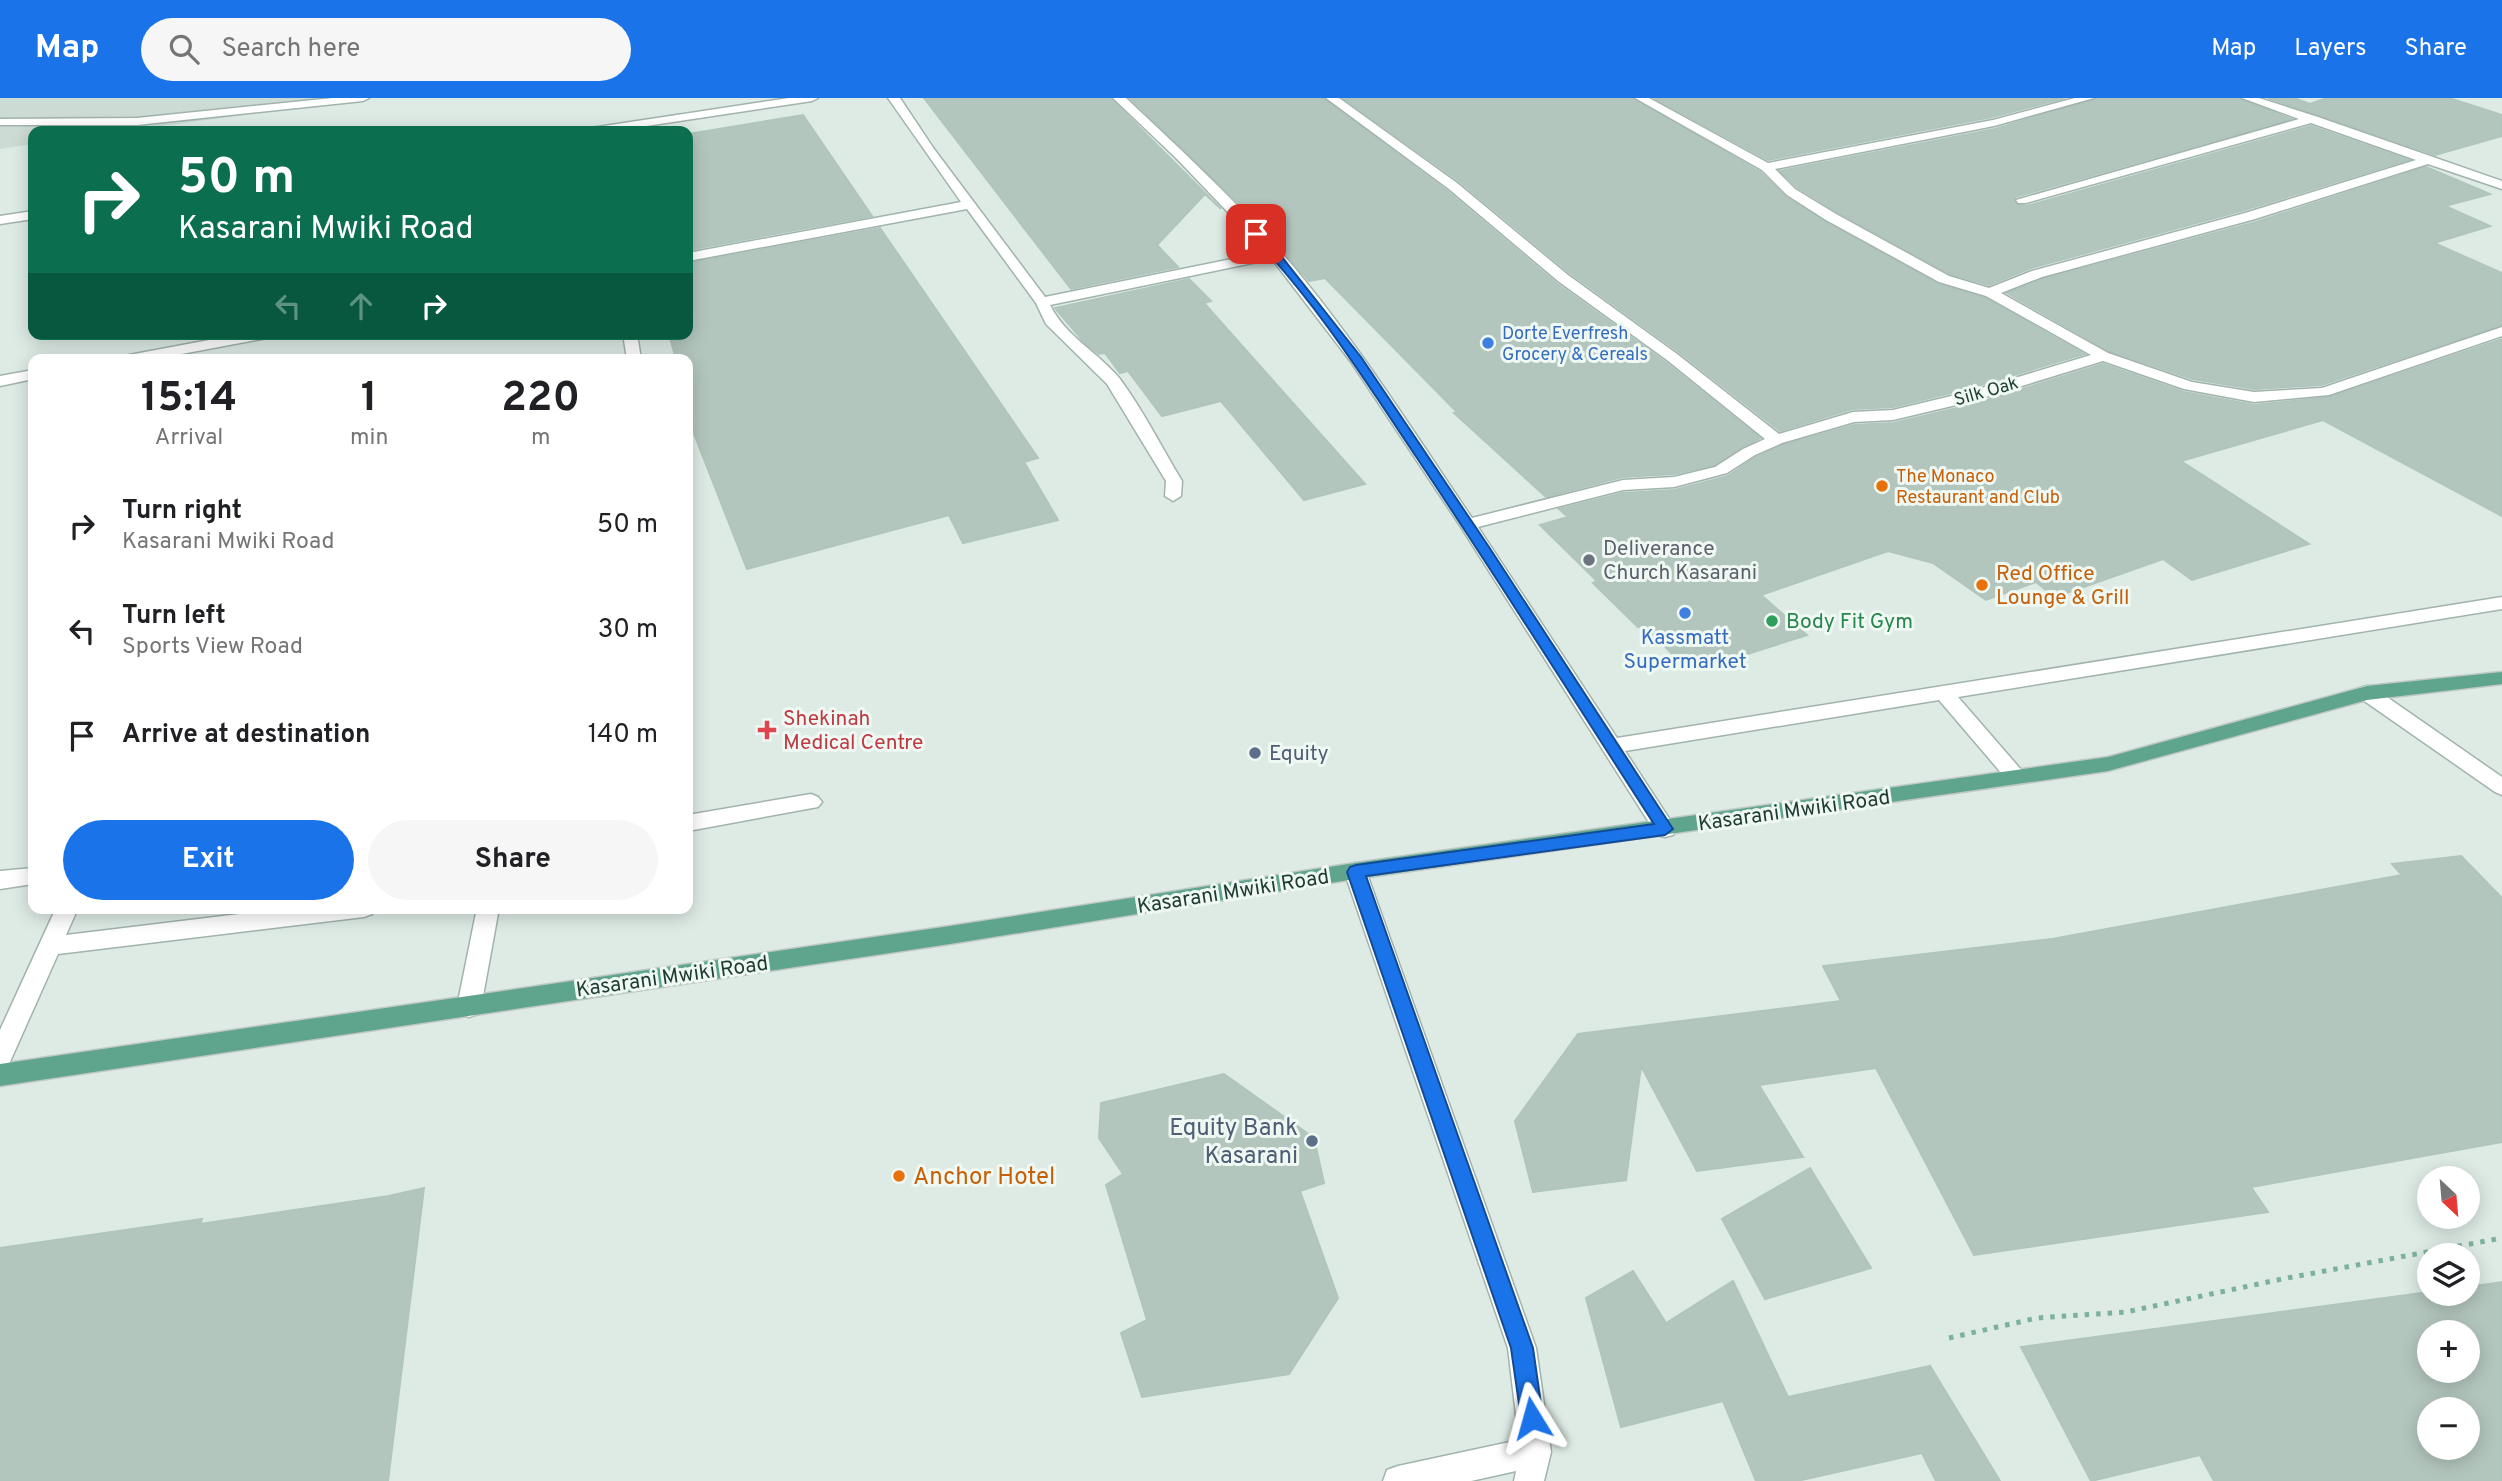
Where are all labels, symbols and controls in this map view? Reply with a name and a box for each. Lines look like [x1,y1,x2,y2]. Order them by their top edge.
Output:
search box [141,18,631,81]
text: Map [35,28,99,70]
icon: search [165,30,203,68]
text: Search here [221,33,360,66]
text: Map [2211,34,2256,64]
text: Layers [2294,34,2366,64]
text: Share [2404,34,2467,64]
text: 50 m [178,149,295,211]
icon: right [63,154,154,245]
pin [1226,204,1286,264]
text: Kasarani Mwiki Road [178,210,474,250]
icon: arrive [1237,215,1275,253]
icon: left [269,287,307,325]
icon: ahead [342,287,380,325]
icon: right [415,287,453,325]
place label: Dorte Everfresh Grocery & Cereals [1502,323,1648,367]
marker: Dorte Everfresh Grocery & Cereals [1480,335,1496,351]
street label: Silk Oak [1952,372,2021,413]
text: 15:14 [141,373,237,426]
text: 1 [361,373,378,426]
text: 220 [501,373,580,426]
text: Arrival [155,424,223,453]
text: min [350,424,388,453]
text: m [531,424,550,453]
place label: The Monaco Restaurant and Club [1896,466,2060,510]
marker: The Monaco Restaurant and Club [1874,478,1890,494]
text: Turn right [122,495,242,528]
icon: right [63,507,101,545]
text: 50 m [597,509,658,542]
text: Kasarani Mwiki Road [122,528,334,557]
place label: Deliverance Church Kasarani [1603,536,1757,587]
marker: Deliverance Church Kasarani [1581,552,1597,568]
place label: Red Office Lounge & Grill [1996,561,2130,612]
marker: Red Office Lounge & Grill [1974,577,1990,593]
text: Turn left [122,600,226,633]
marker: Kassmatt Supermarket [1677,605,1693,621]
place label: Body Fit Gym [1786,609,1913,636]
icon: left [63,612,101,650]
marker: Body Fit Gym [1764,613,1780,629]
text: 30 m [598,614,658,647]
place label: Kassmatt Supermarket [1623,625,1747,676]
text: Sports View Road [122,633,303,662]
place label: Shekinah Medical Centre [783,706,923,757]
icon: arrive [63,717,101,755]
text: Arrive at destination [122,719,370,752]
text: 140 m [588,719,658,752]
marker: Shekinah Medical Centre [757,720,777,740]
place label: Equity [1269,741,1329,768]
marker: Equity [1247,745,1263,761]
street label: Kasarani Mwiki Road [1696,785,1892,838]
button: Exit [63,820,354,900]
button: Share [368,820,658,900]
street label: Kasarani Mwiki Road [1135,864,1331,921]
street label: Kasarani Mwiki Road [574,951,770,1004]
place label: Equity Bank Kasarani [1169,1114,1298,1172]
marker: Equity Bank Kasarani [1304,1133,1320,1149]
place label: Anchor Hotel [913,1163,1055,1193]
north arrow [2417,1166,2480,1228]
map controls [2417,1166,2480,1460]
marker: Anchor Hotel [891,1168,907,1184]
button: layers [2417,1243,2480,1306]
button: + [2417,1320,2480,1383]
position arrow [1495,1381,1569,1455]
button: − [2417,1397,2480,1460]

